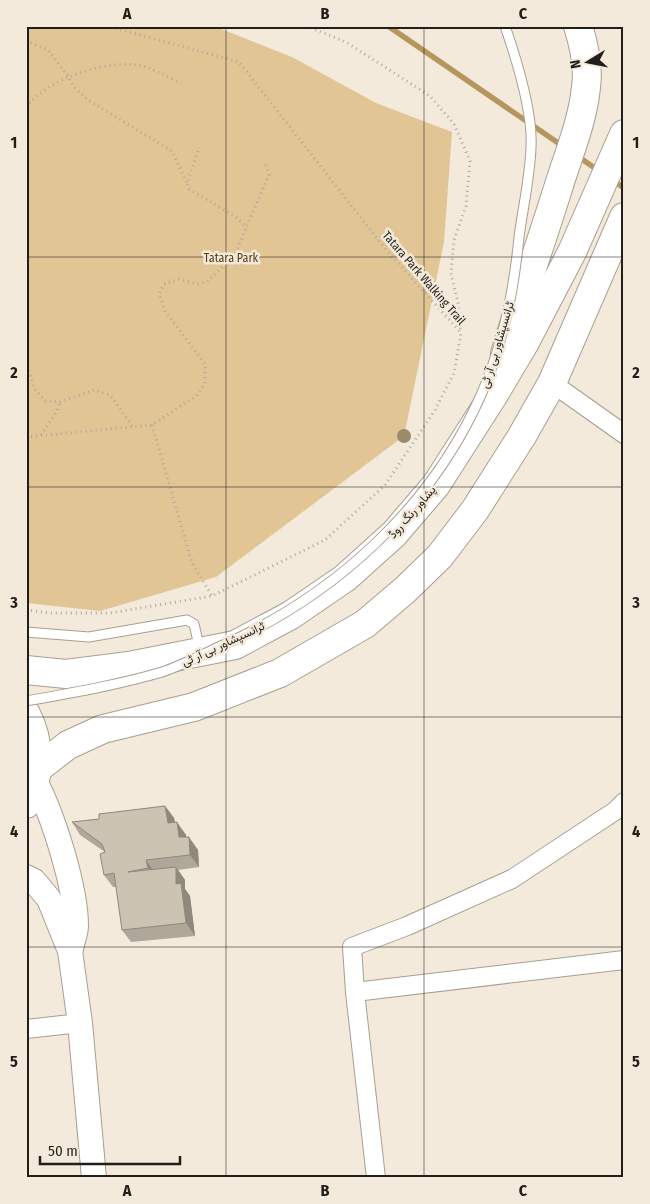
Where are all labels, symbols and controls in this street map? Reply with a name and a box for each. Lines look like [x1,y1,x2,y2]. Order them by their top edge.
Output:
text: A [122,4,132,23]
text: B [321,4,330,23]
text: C [519,4,528,23]
north arrow [562,38,612,88]
text: N [567,59,585,70]
text: 1 [11,133,17,152]
text: 1 [633,133,639,152]
street label: Tatara Park Walking Trail [380,228,468,328]
park label: Tatara Park [204,251,259,265]
street label: ٹرانسپشاور بی آر ٹی [477,300,518,390]
text: 2 [9,363,18,382]
text: 2 [631,363,640,382]
street label: پشاور رنگ روڈ [385,483,440,542]
text: 3 [9,593,18,612]
text: 3 [631,593,640,612]
street label: ٹرانسپشاور بی آر ٹی [179,618,268,670]
text: 4 [10,822,18,841]
text: 4 [632,822,640,841]
text: 5 [10,1052,18,1071]
text: 5 [632,1052,640,1071]
scale bar [40,1134,180,1166]
text: 50 m [48,1142,78,1160]
text: A [122,1181,132,1200]
text: B [321,1181,330,1200]
text: C [519,1181,528,1200]

